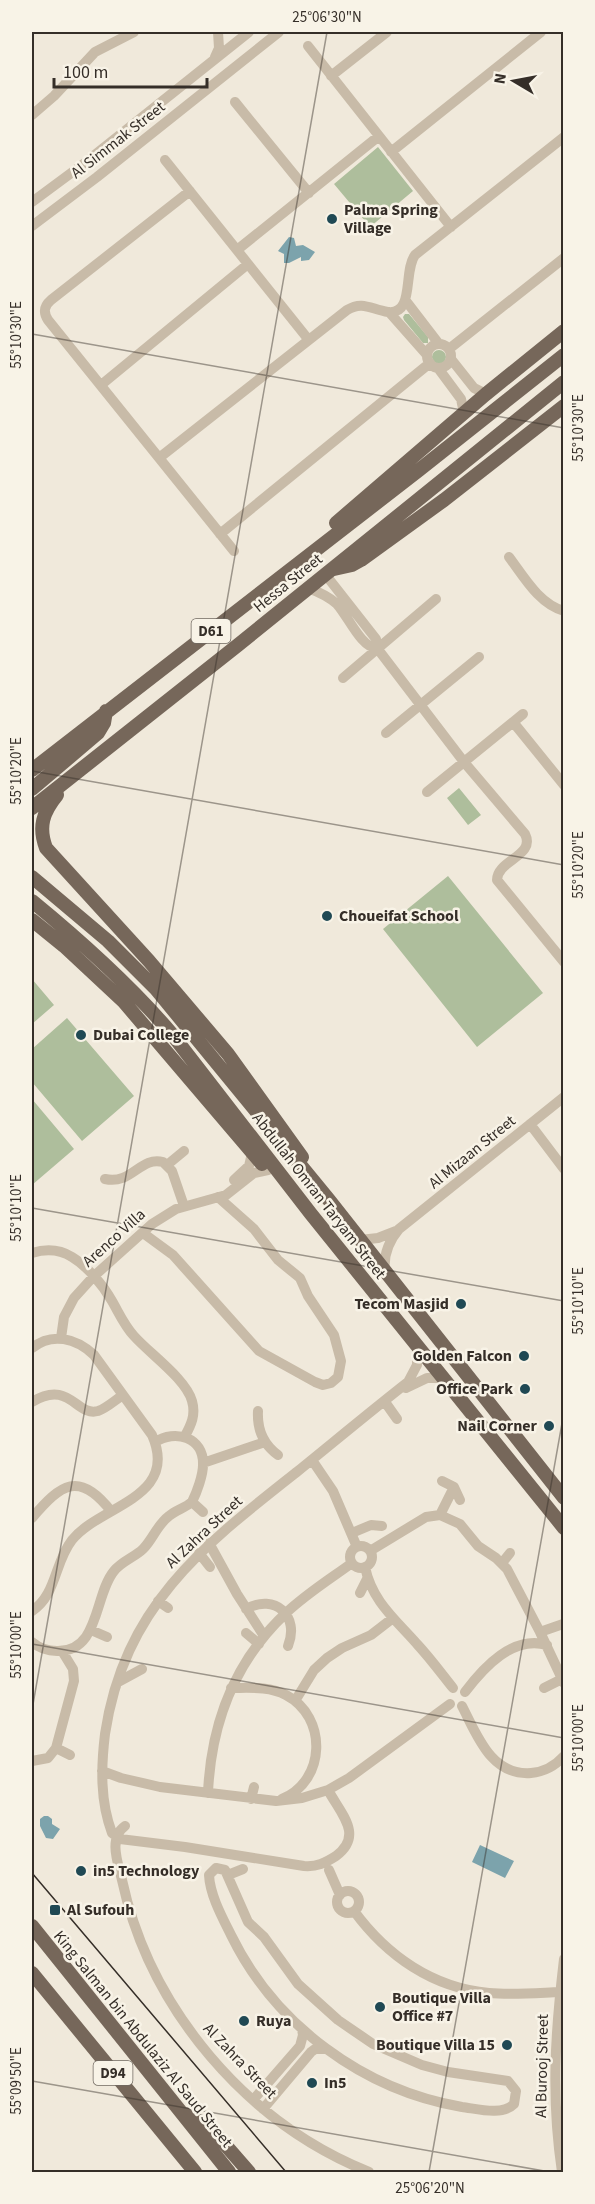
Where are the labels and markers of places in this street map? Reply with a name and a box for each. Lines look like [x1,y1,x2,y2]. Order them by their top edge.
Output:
place label: Palma Spring Village [343,199,438,239]
marker: Palma Spring Village [325,212,339,226]
place label: Choueifat School [339,905,459,927]
marker: Choueifat School [320,909,334,923]
place label: Dubai College [93,1024,189,1046]
marker: Dubai College [74,1028,88,1042]
place label: Tecom Masjid [354,1293,449,1315]
marker: Tecom Masjid [454,1297,468,1311]
place label: Golden Falcon [413,1345,512,1367]
marker: Golden Falcon [517,1349,531,1363]
place label: Office Park [436,1378,513,1400]
marker: Office Park [518,1382,532,1396]
place label: Nail Corner [457,1415,538,1437]
marker: Nail Corner [542,1419,556,1433]
place label: in5 Technology [93,1860,200,1882]
marker: in5 Technology [74,1864,88,1878]
place label: Al Sufouh [66,1899,134,1921]
marker: Al Sufouh [48,1903,62,1917]
place label: Boutique Villa Office #7 [392,1987,491,2027]
marker: Boutique Villa Office #7 [373,2000,387,2014]
place label: Ruya [256,2010,291,2032]
marker: Ruya [237,2014,251,2028]
place label: Boutique Villa 15 [376,2034,495,2056]
marker: Boutique Villa 15 [500,2038,514,2052]
place label: In5 [324,2072,346,2094]
marker: In5 [305,2076,319,2090]

